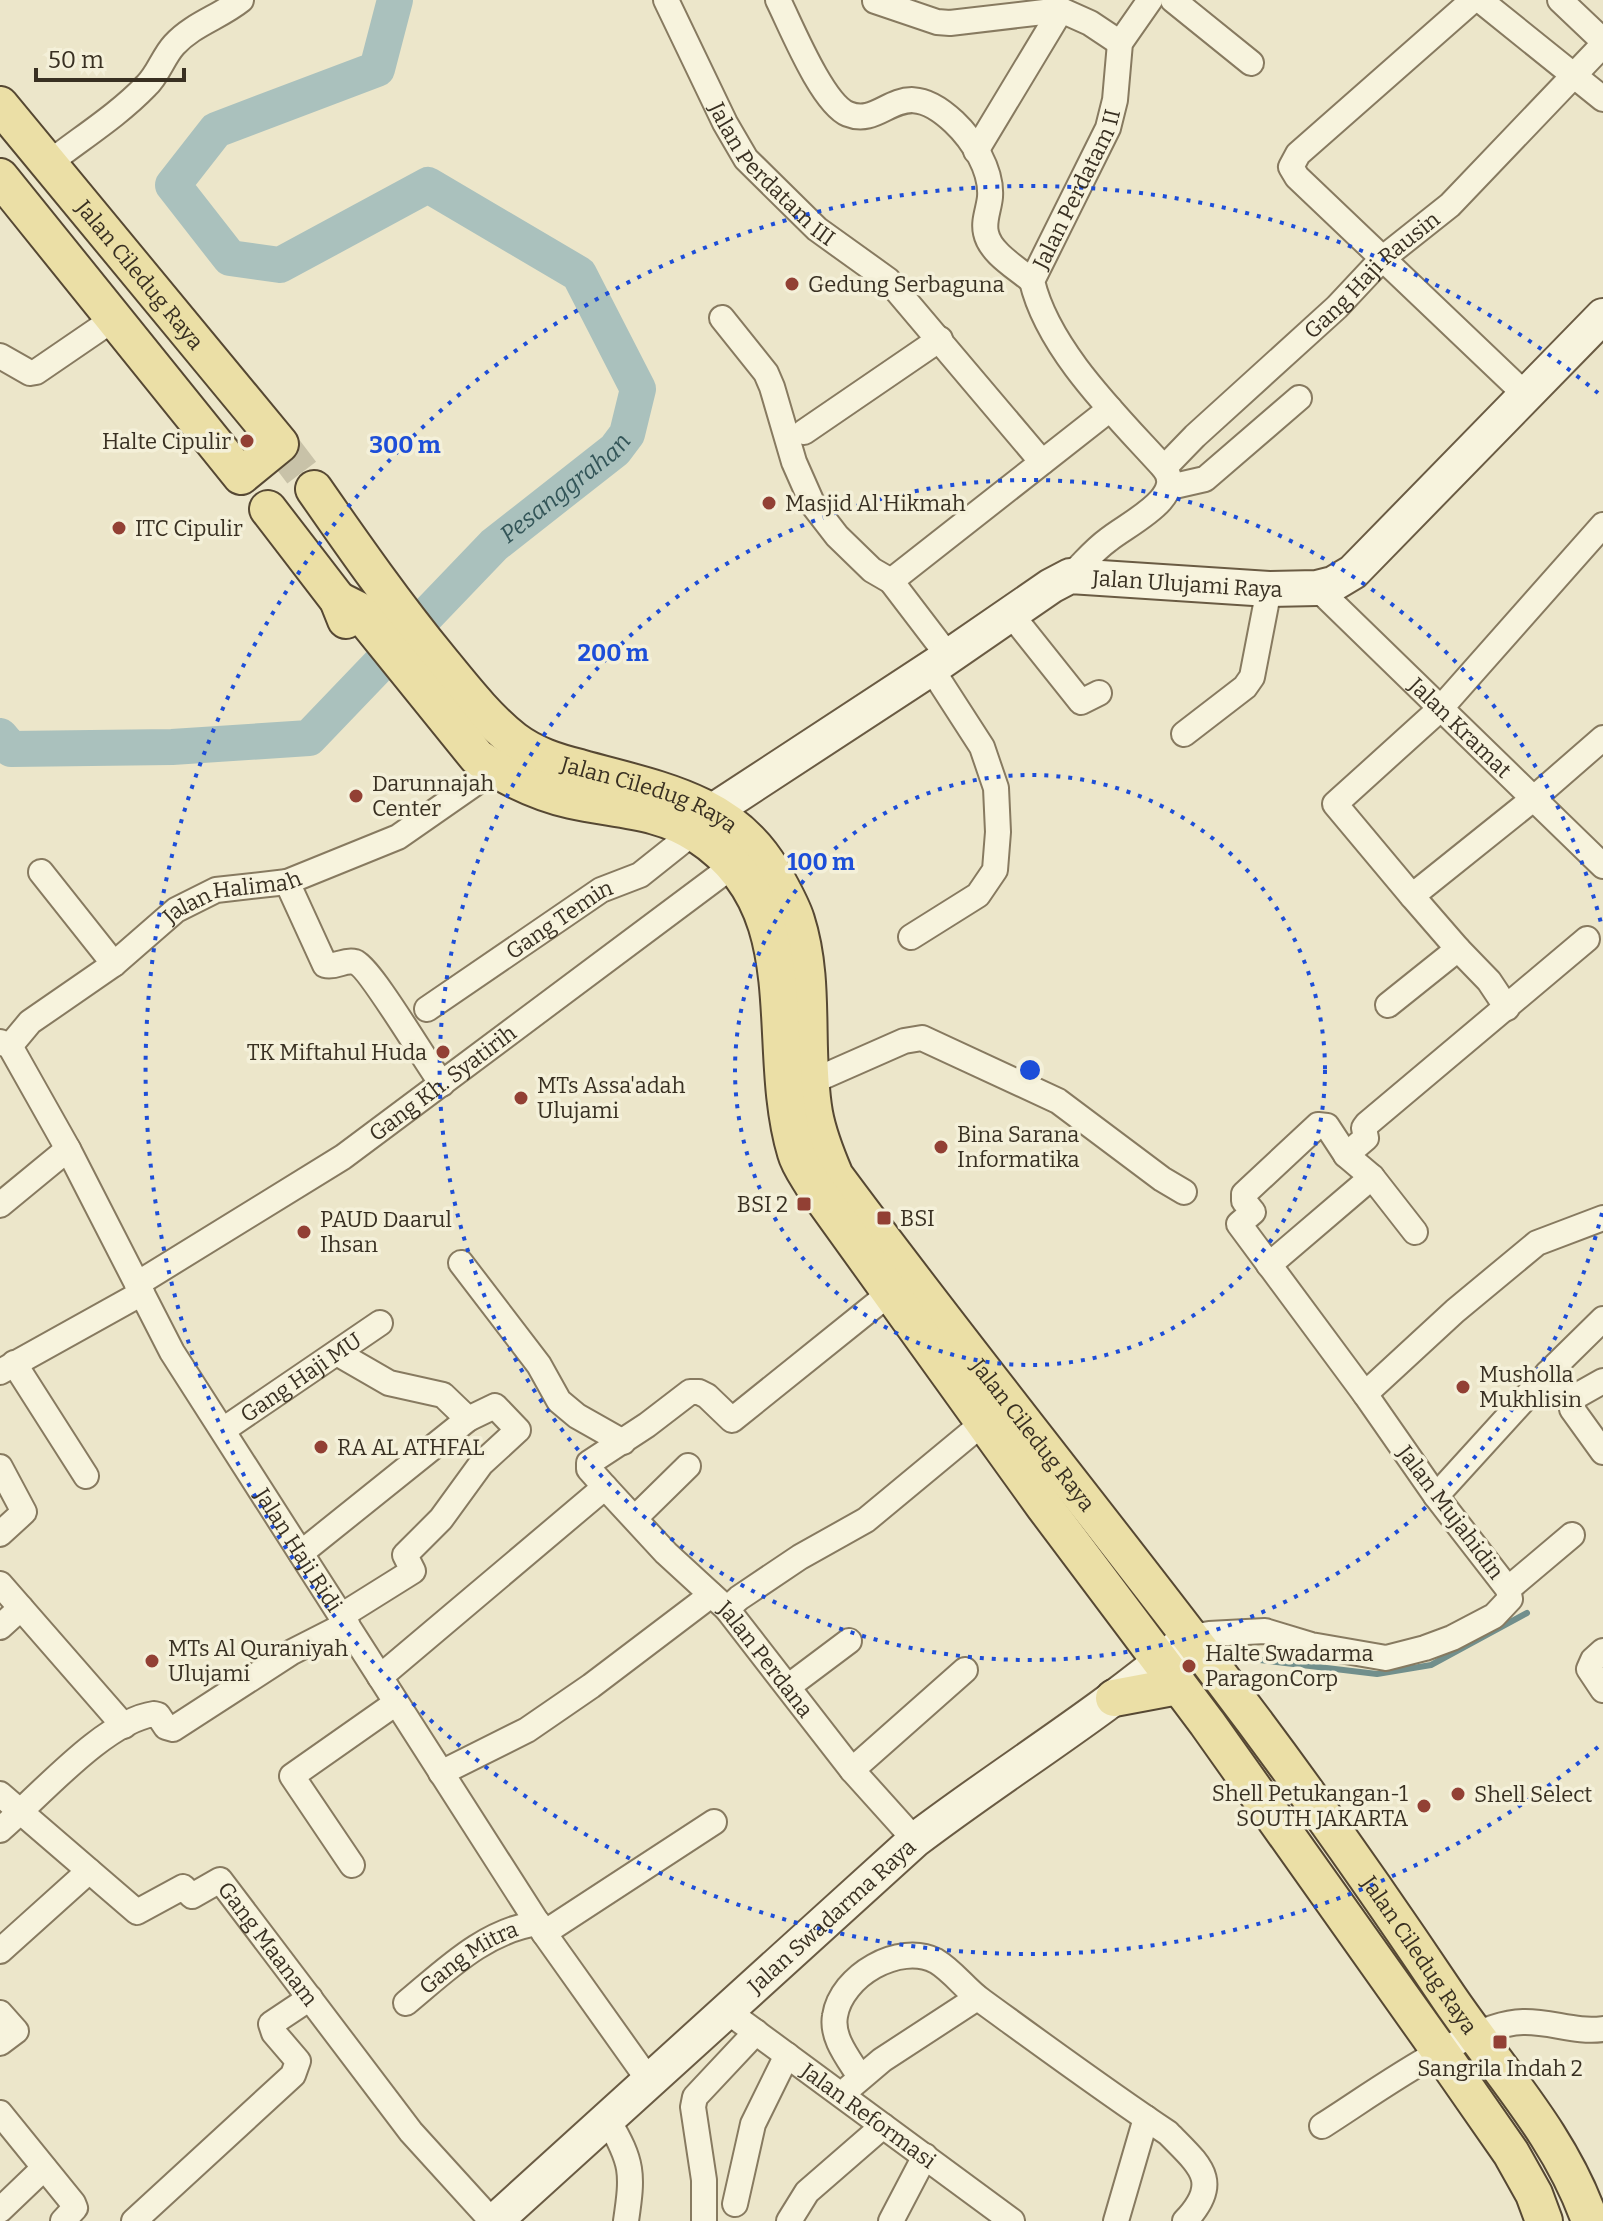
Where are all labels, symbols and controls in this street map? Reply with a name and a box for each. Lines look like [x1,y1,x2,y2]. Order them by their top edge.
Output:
scale bar [36,32,184,82]
text: 50 m [48,46,104,74]
street label: Jalan Perdatam III [703,97,840,252]
street label: Jalan Perdatam II [1027,106,1126,275]
street label: Jalan Ciledug Raya [69,194,209,355]
street label: Gang Haji Rausin [1298,205,1445,344]
place label: Gedung Serbaguna [808,271,1004,298]
marker: Gedung Serbaguna [783,275,801,293]
place label: Halte Cipulir [102,428,231,455]
water label: Pesanggrahan [495,428,636,549]
text: 300 m [369,431,441,459]
marker: Halte Cipulir [238,432,256,450]
place label: Masjid Al Hikmah [785,490,966,517]
marker: Masjid Al Hikmah [760,494,778,512]
place label: ITC Cipulir [135,515,243,542]
marker: ITC Cipulir [110,519,128,537]
street label: Jalan Ulujami Raya [1090,564,1283,603]
text: 200 m [577,639,649,667]
street label: Jalan Kramat [1402,671,1517,784]
street label: Jalan Ciledug Raya [557,750,743,839]
place label: Darunnajah Center [372,770,494,822]
marker: Darunnajah Center [347,787,365,805]
text: 100 m [787,848,855,876]
street label: Jalan Halimah [156,864,306,930]
street label: Gang Temin [501,874,617,965]
street label: Gang Kh. Syatirih [364,1019,522,1147]
place label: TK Miftahul Huda [247,1039,427,1066]
marker: TK Miftahul Huda [434,1043,452,1061]
centre of rings [1016,1056,1044,1084]
place label: MTs Assa'adah Ulujami [537,1072,686,1124]
marker: MTs Assa'adah Ulujami [512,1089,530,1107]
place label: Bina Sarana Informatika [957,1121,1080,1173]
marker: Bina Sarana Informatika [932,1138,950,1156]
place label: BSI 2 [737,1191,788,1218]
marker: BSI 2 [795,1195,813,1213]
place label: BSI [900,1205,935,1232]
place label: PAUD Daarul Ihsan [320,1206,452,1258]
marker: BSI [875,1209,893,1227]
marker: PAUD Daarul Ihsan [295,1223,313,1241]
street label: Gang Haji MU [235,1327,367,1428]
street label: Jalan Ciledug Raya [964,1353,1101,1517]
place label: Musholla Mukhlisin [1479,1361,1582,1413]
marker: Musholla Mukhlisin [1454,1378,1472,1396]
place label: RA AL ATHFAL [337,1434,484,1461]
marker: RA AL ATHFAL [312,1438,330,1456]
street label: Jalan Mujahidin [1391,1439,1510,1584]
street label: Jalan Haji Ridi [248,1482,348,1617]
street label: Jalan Perdana [712,1594,819,1723]
place label: MTs Al Quraniyah Ulujami [168,1635,348,1687]
place label: Halte Swadarma ParagonCorp [1205,1640,1373,1692]
marker: MTs Al Quraniyah Ulujami [143,1652,161,1670]
marker: Halte Swadarma ParagonCorp [1180,1657,1198,1675]
place label: Shell Petukangan-1 SOUTH JAKARTA [1212,1780,1408,1832]
place label: Shell Select [1474,1781,1592,1808]
marker: Shell Select [1449,1785,1467,1803]
marker: Shell Petukangan-1 SOUTH JAKARTA [1415,1797,1433,1815]
street label: Jalan Swadarma Raya [741,1833,921,2000]
street label: Jalan Ciledug Raya [1355,1870,1483,2039]
street label: Gang Maanam [212,1876,324,2011]
street label: Gang Mitra [414,1916,522,2000]
marker: Sangrila Indah 2 [1491,2033,1509,2051]
place label: Sangrila Indah 2 [1417,2055,1583,2082]
street label: Jalan Reformasi [795,2057,942,2175]

